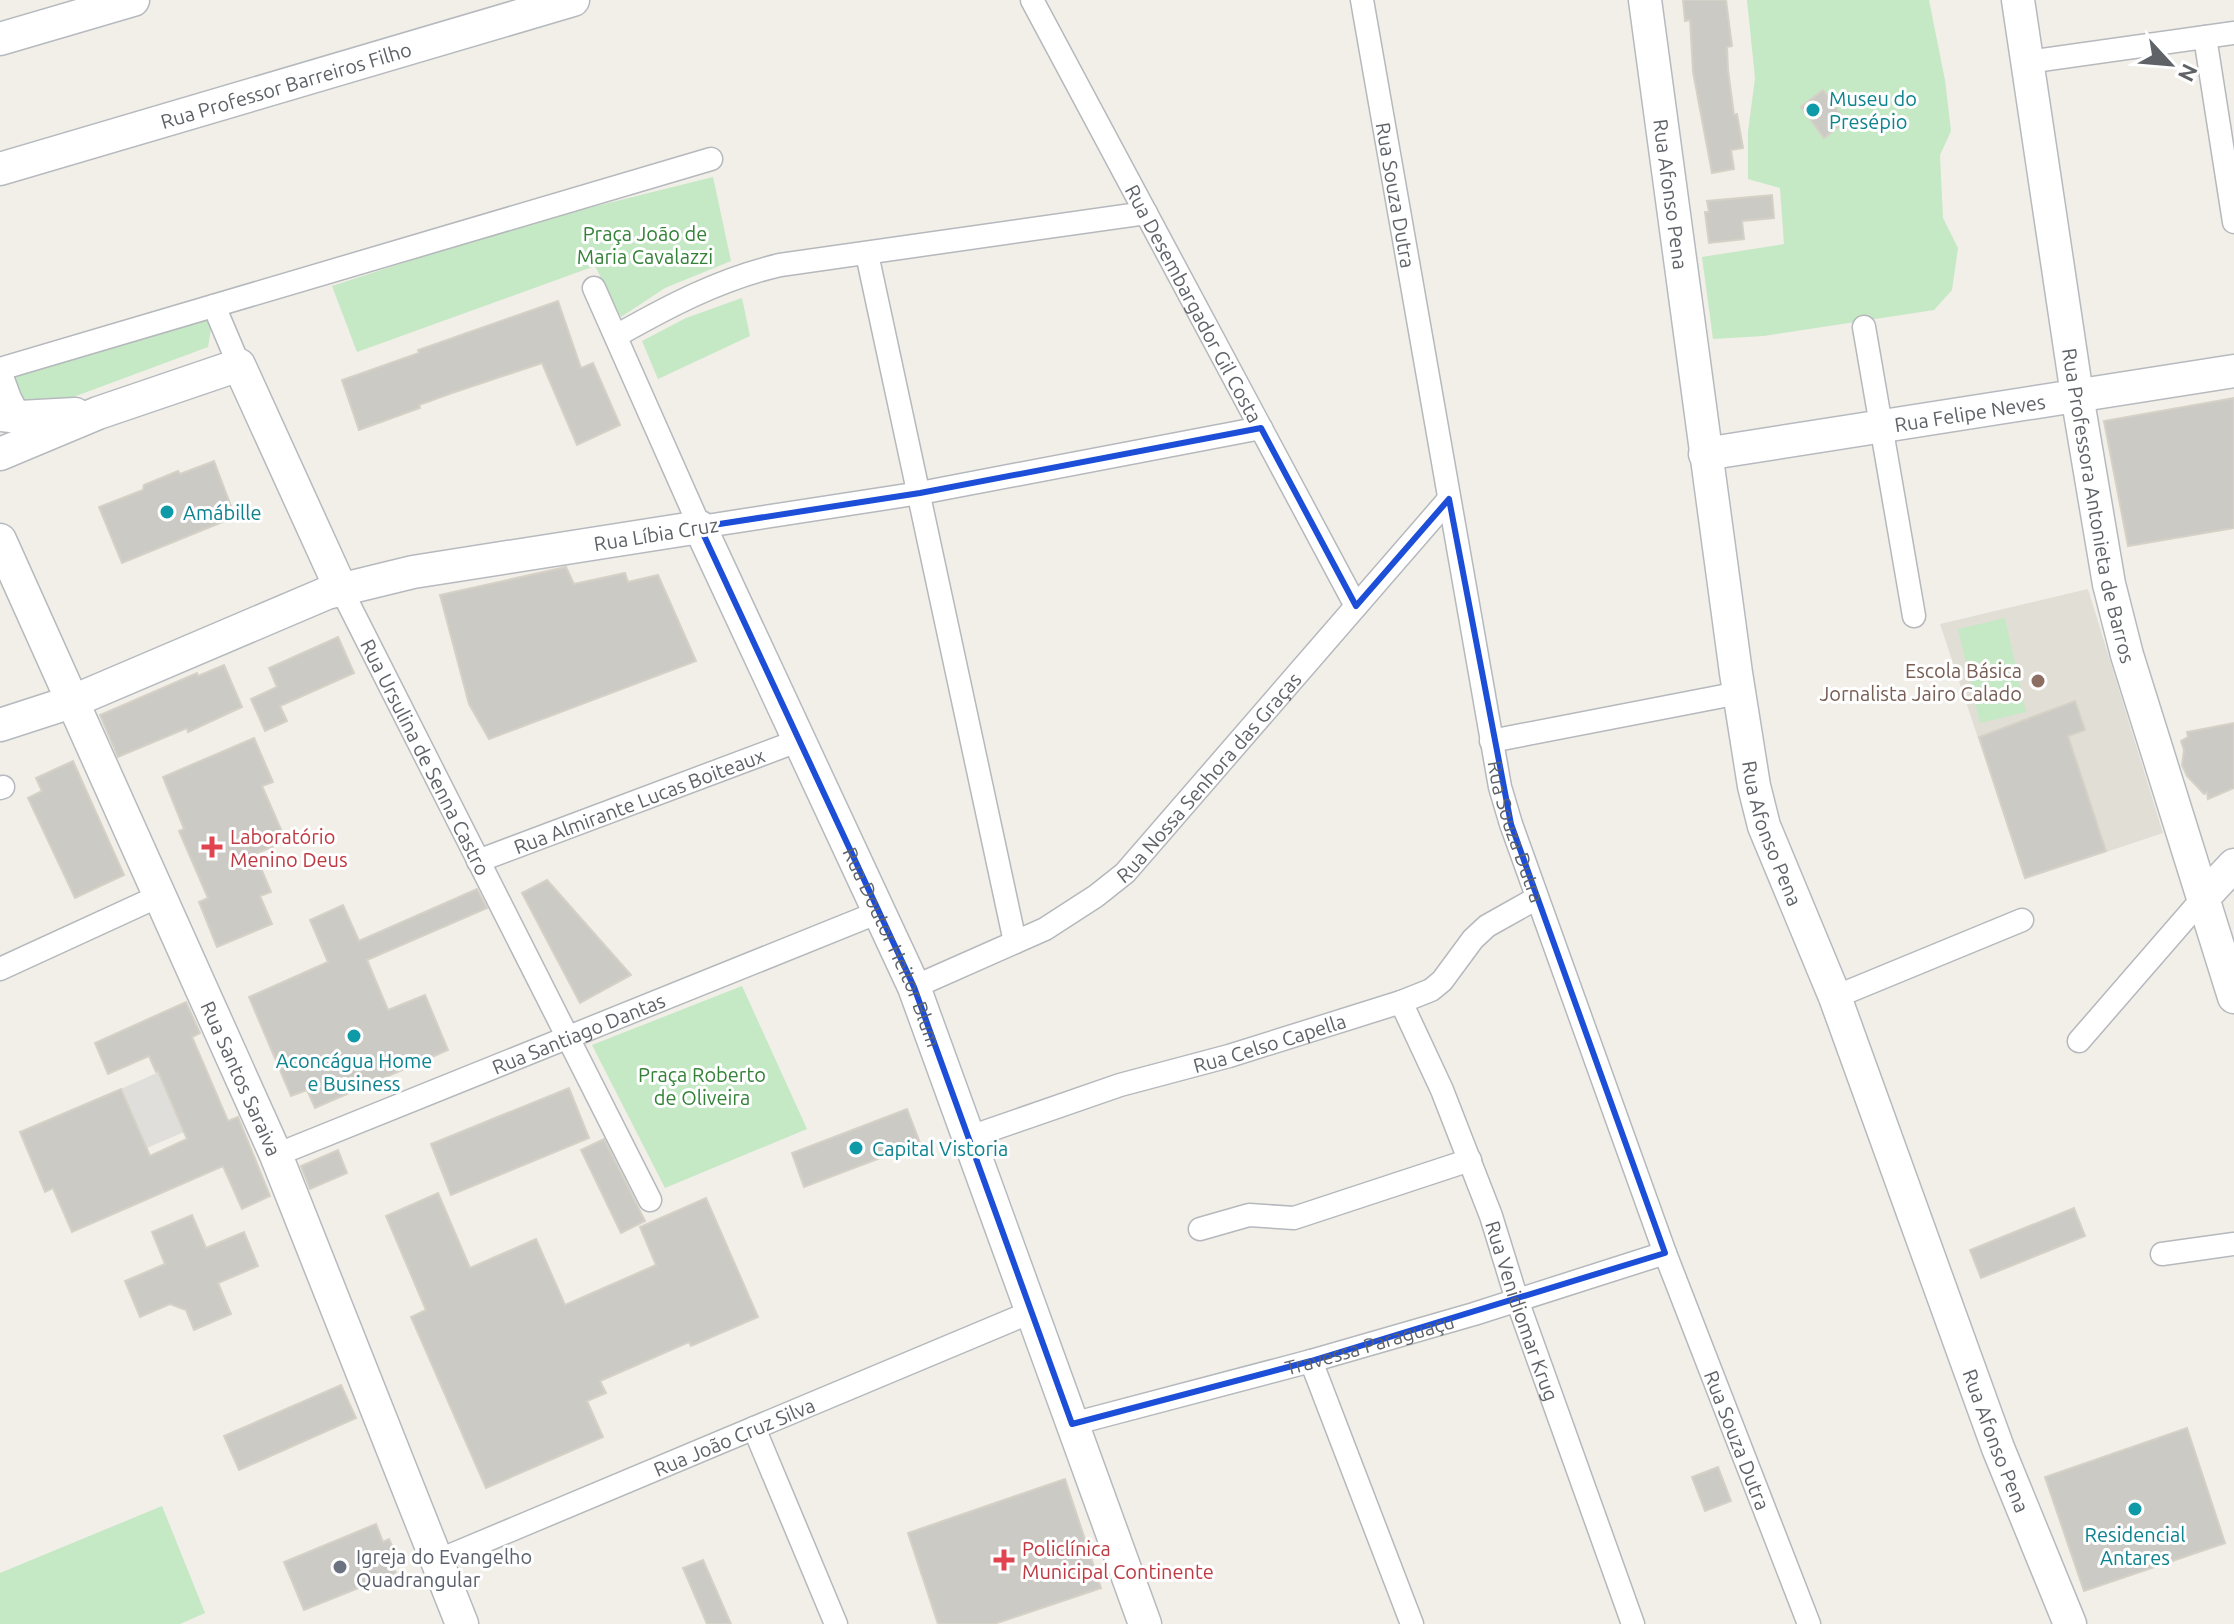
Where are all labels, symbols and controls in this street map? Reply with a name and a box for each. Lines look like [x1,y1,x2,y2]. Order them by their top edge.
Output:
north arrow [2130,24,2210,104]
street label: Rua Professor Barreiros Filho [158,37,414,133]
text: N [2174,60,2203,86]
place label: Museu do Presépio [1829,87,1917,133]
marker: Museu do Presépio [1804,101,1822,119]
street label: Rua Afonso Pena [1650,117,1693,271]
street label: Rua Souza Dutra [1372,120,1420,270]
street label: Rua Desembargador Gil Costa [1121,180,1267,426]
park label: Praça João de Maria Cavalazzi [577,222,713,268]
street label: Rua Professora Antonieta de Barros [2059,346,2140,666]
street label: Rua Felipe Neves [1893,389,2047,436]
place label: Amábille [183,501,262,524]
marker: Amábille [158,503,176,521]
street label: Rua Líbia Cruz [592,513,720,555]
street label: Rua Ursulina de Senna Castro [357,635,495,879]
place label: Escola Básica Jornalista Jairo Calado [1819,659,2022,705]
street label: Rua Nossa Senhora das Graças [1112,667,1305,887]
marker: Escola Básica Jornalista Jairo Calado [2029,672,2047,690]
street label: Rua Almirante Lucas Boiteaux [510,743,768,858]
street label: Rua Souza Dutra [1484,759,1550,905]
street label: Rua Afonso Pena [1739,759,1807,909]
place label: Laboratório Menino Deus [230,825,348,871]
marker: Laboratório Menino Deus [201,836,223,858]
street label: Rua Doutor Heitor Blum [839,843,946,1050]
street label: Rua Santiago Dantas [489,988,668,1078]
street label: Rua Santos Saraiva [197,997,286,1159]
street label: Rua Celso Capella [1191,1009,1349,1077]
marker: Aconcágua Home e Business [345,1027,363,1045]
place label: Aconcágua Home e Business [276,1049,432,1095]
park label: Praça Roberto de Oliveira [638,1063,766,1109]
place label: Capital Vistoria [872,1137,1008,1160]
marker: Capital Vistoria [847,1139,865,1157]
street label: Rua Venidiomar Krug [1482,1218,1564,1404]
street label: Travessa Paraguaçu [1282,1309,1457,1379]
street label: Rua Afonso Pena [1959,1366,2035,1516]
street label: Rua Souza Dutra [1700,1367,1775,1513]
street label: Rua João Cruz Silva [650,1393,818,1480]
marker: Residencial Antares [2126,1500,2144,1518]
place label: Residencial Antares [2085,1523,2185,1569]
place label: Policlínica Municipal Continente [1022,1537,1214,1583]
place label: Igreja do Evangelho Quadrangular [356,1545,532,1591]
marker: Policlínica Municipal Continente [993,1549,1015,1571]
marker: Igreja do Evangelho Quadrangular [331,1558,349,1576]

